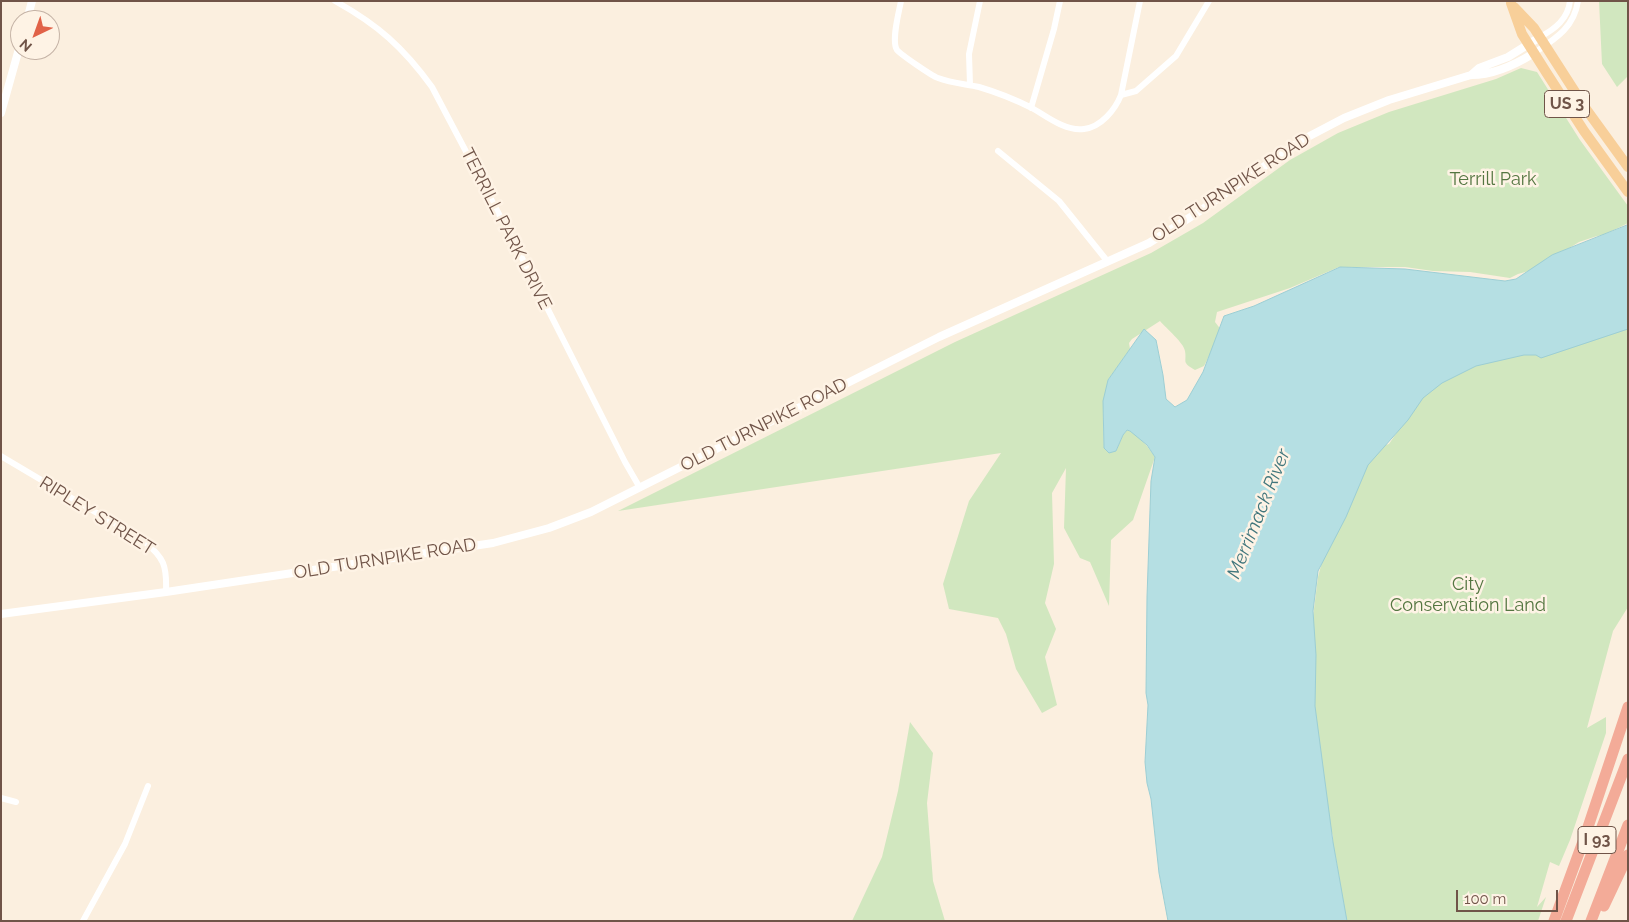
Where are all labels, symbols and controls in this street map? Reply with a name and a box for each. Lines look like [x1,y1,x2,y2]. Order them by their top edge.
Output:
north arrow [10,10,60,60]
text: N [16,36,35,55]
road number: US 3 [1544,90,1590,118]
street label: OLD TURNPIKE ROAD [1148,129,1314,247]
street label: TERRILL PARK DRIVE [456,145,556,313]
park label: Terrill Park [1449,169,1537,191]
street label: OLD TURNPIKE ROAD [677,374,851,476]
water label: Merrimack River [1223,446,1295,582]
street label: RIPLEY STREET [35,472,159,560]
street label: OLD TURNPIKE ROAD [292,534,478,584]
park label: City Conservation Land [1390,574,1546,616]
road number: I 93 [1578,826,1616,854]
scale bar [1459,880,1562,912]
text: 100 m [1464,890,1506,908]

